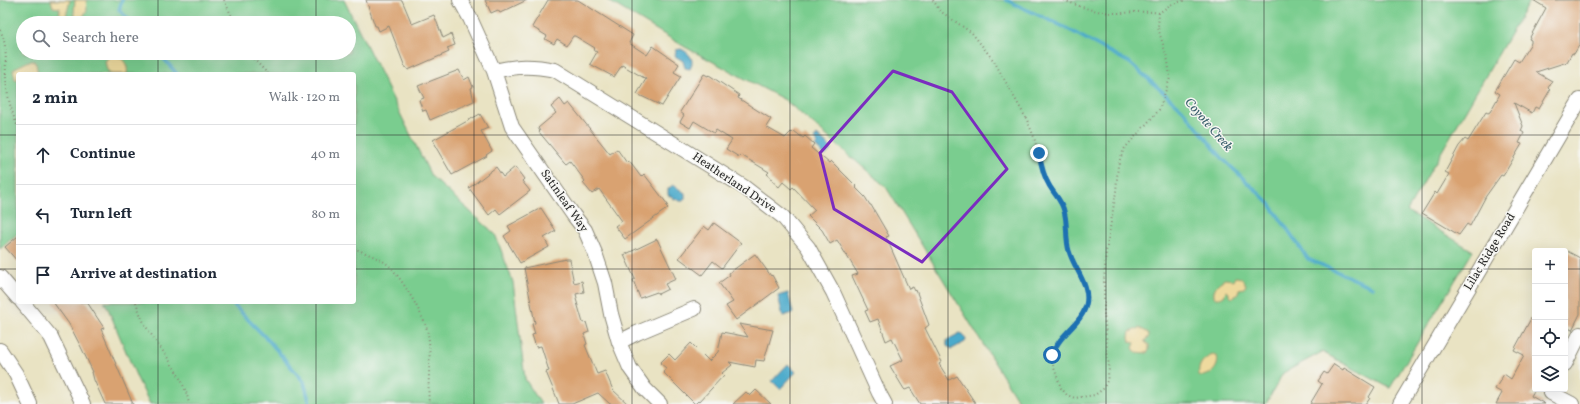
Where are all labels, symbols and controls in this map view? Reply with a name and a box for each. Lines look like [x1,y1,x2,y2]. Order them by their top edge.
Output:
search box [16,16,356,60]
icon: search [30,27,52,49]
text: Search here [62,28,139,49]
text: 2 min [32,87,78,110]
text: Walk · 120 m [269,89,340,107]
water label: Coyote Creek [1180,94,1236,156]
icon: ahead [32,144,54,166]
text: Continue [70,144,135,165]
route end [1030,144,1048,162]
text: 40 m [311,146,340,164]
street label: Heatherland Drive [689,149,779,217]
street label: Satinleaf Way [536,166,592,236]
icon: left [32,204,54,226]
text: Turn left [70,204,132,225]
text: 80 m [311,206,340,224]
street label: Lilac Ridge Road [1461,210,1520,294]
map controls [1532,248,1568,392]
button: + [1532,248,1568,284]
icon: arrive [32,264,54,286]
text: Arrive at destination [70,264,217,285]
button: − [1532,284,1568,320]
button: locate [1532,320,1568,356]
route start [1043,346,1061,364]
button: layers [1532,356,1568,392]

